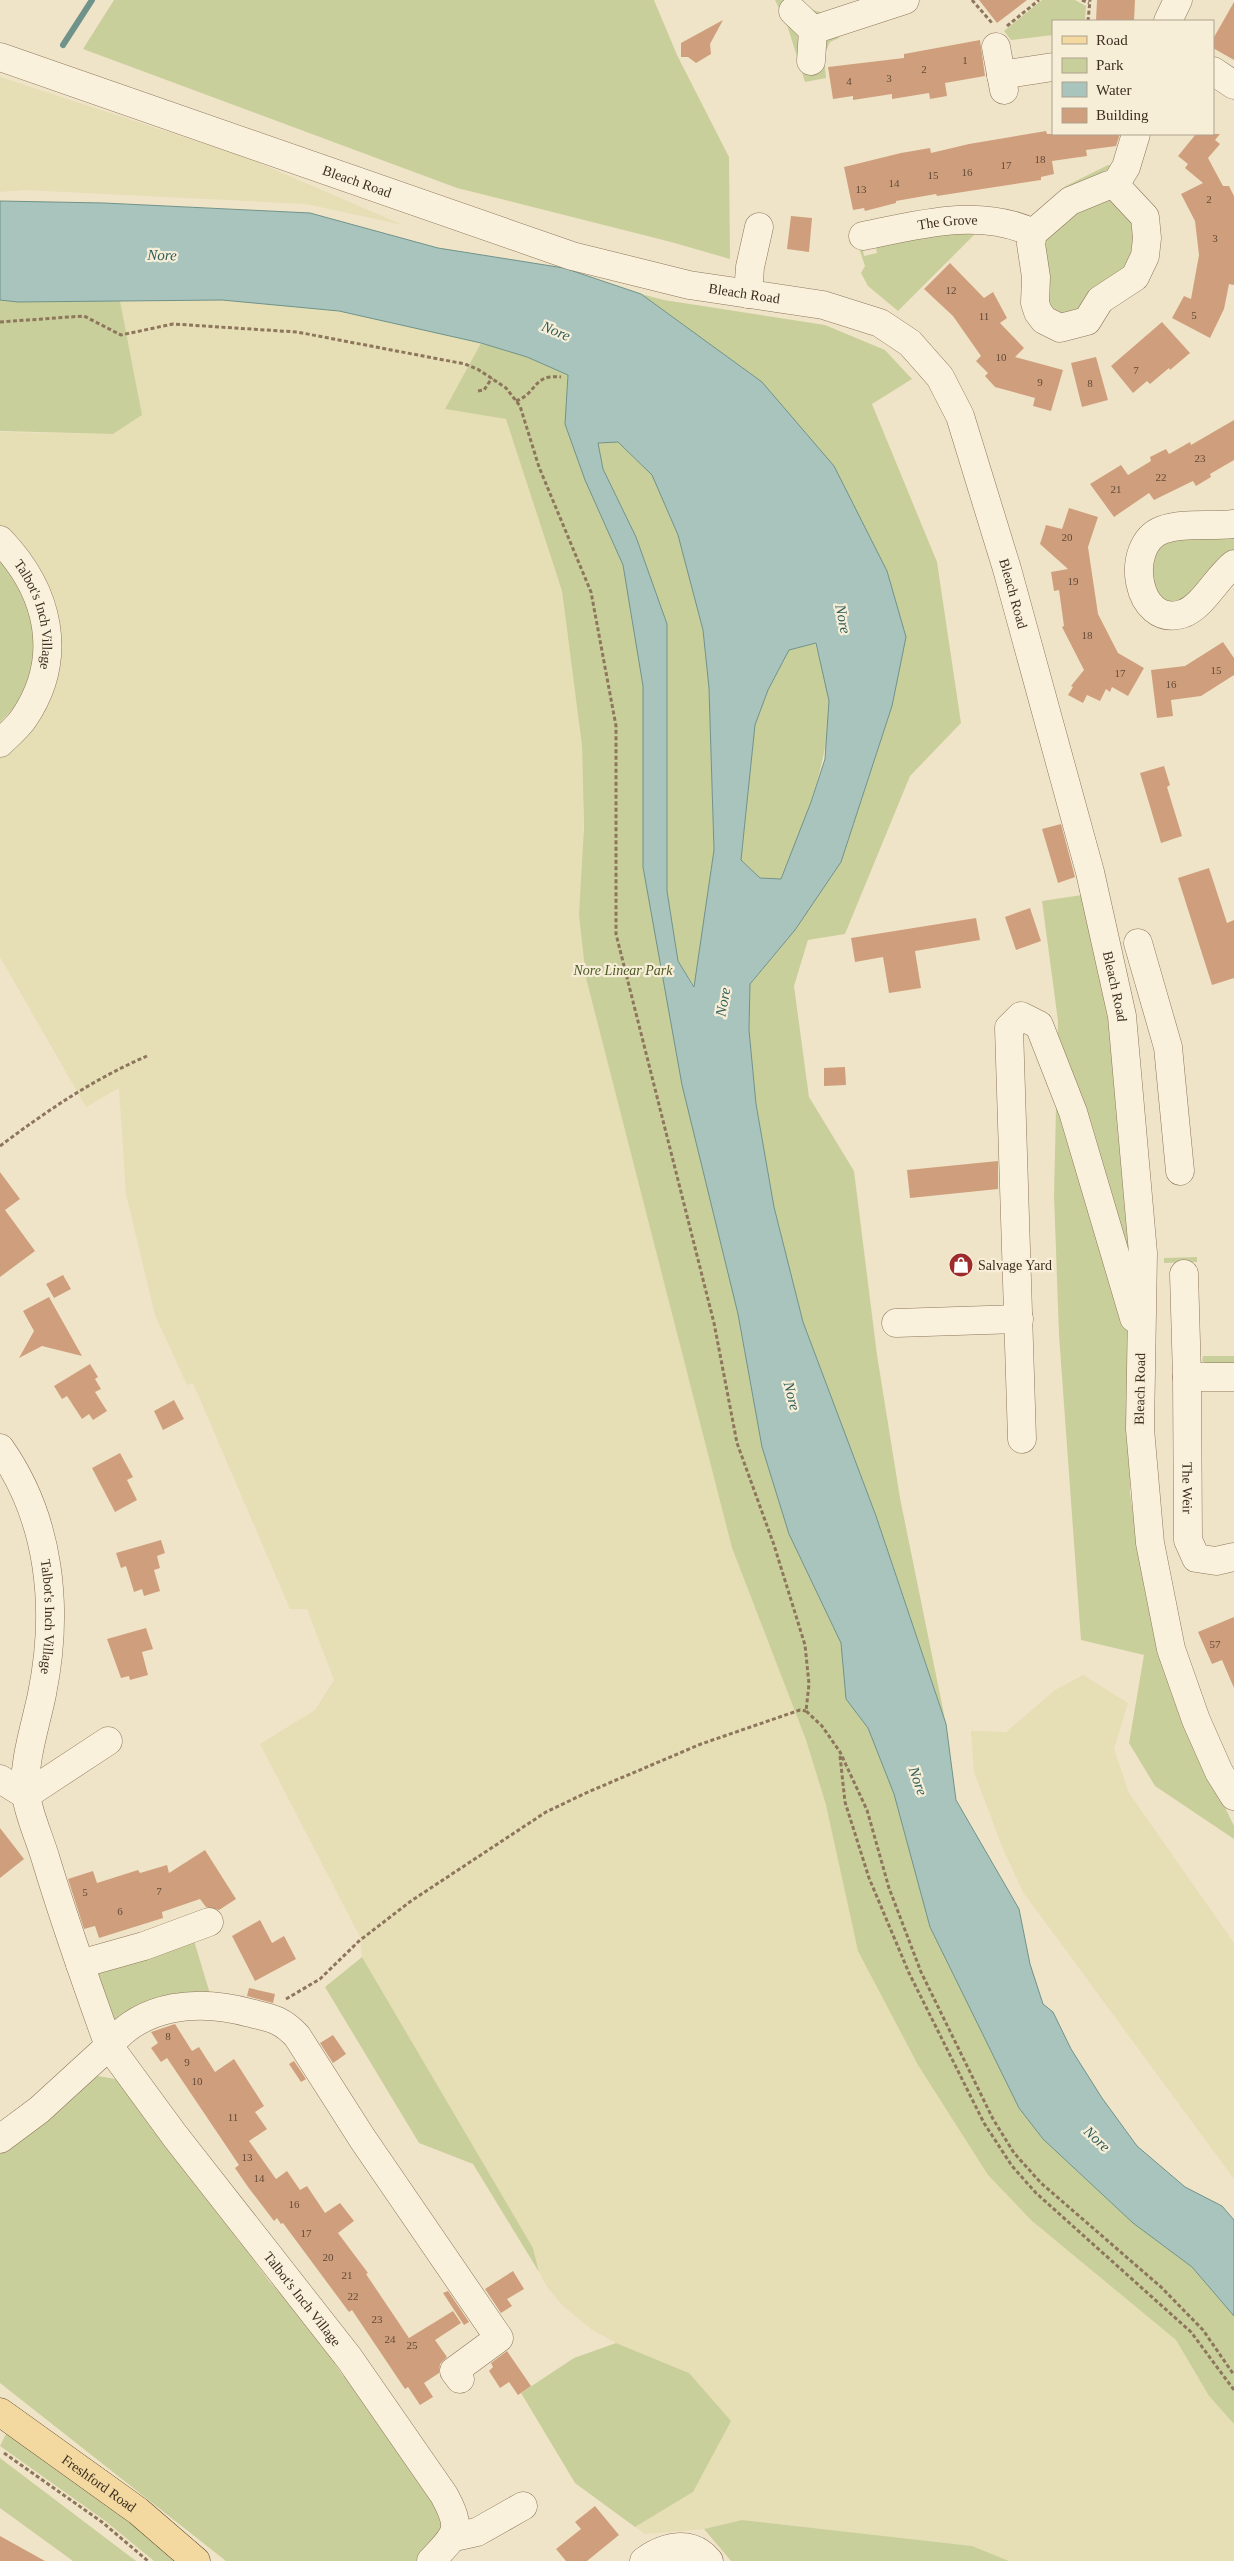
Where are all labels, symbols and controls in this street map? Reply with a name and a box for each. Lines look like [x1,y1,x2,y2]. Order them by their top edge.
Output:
legend [1052,20,1214,135]
text: Road [1096,32,1128,48]
house number: 1 [962,54,968,66]
text: Park [1096,57,1124,73]
house number: 2 [921,63,927,75]
house number: 3 [886,72,892,84]
house number: 4 [846,75,852,87]
text: Water [1096,82,1131,98]
text: Building [1096,107,1149,123]
house number: 18 [1035,153,1046,165]
house number: 17 [1001,159,1012,171]
street label: Bleach Road [321,162,393,200]
house number: 16 [962,166,973,178]
house number: 15 [928,169,939,181]
house number: 14 [889,177,900,189]
house number: 13 [856,183,867,195]
house number: 2 [1206,193,1212,205]
street label: The Grove [916,212,978,232]
house number: 3 [1212,232,1218,244]
water label: Nore [146,247,177,263]
street label: Bleach Road [708,281,781,306]
house number: 12 [946,284,957,296]
house number: 5 [1191,309,1197,321]
house number: 11 [979,310,989,322]
water label: Nore [538,318,573,344]
house number: 10 [996,351,1007,363]
house number: 7 [1133,364,1139,376]
house number: 9 [1037,376,1043,388]
house number: 8 [1087,377,1093,389]
house number: 23 [1195,452,1206,464]
house number: 22 [1156,471,1167,483]
house number: 21 [1111,483,1122,495]
house number: 20 [1062,531,1073,543]
street label: Talbot's Inch Village [11,556,55,671]
street label: Bleach Road [997,557,1030,630]
house number: 19 [1068,575,1079,587]
water label: Nore [832,602,854,635]
house number: 18 [1082,629,1093,641]
house number: 15 [1211,664,1222,676]
house number: 17 [1115,667,1126,679]
house number: 16 [1166,678,1177,690]
street label: Bleach Road [1100,950,1130,1022]
park label: Nore Linear Park [572,963,673,978]
water label: Nore [712,986,733,1019]
shop icon: Salvage Yard [948,1252,974,1278]
place label: Salvage Yard [978,1258,1052,1273]
street label: Bleach Road [1132,1353,1148,1425]
water label: Nore [780,1379,803,1413]
street label: The Weir [1180,1462,1195,1514]
street label: Talbot's Inch Village [38,1558,58,1676]
house number: 57 [1210,1638,1221,1650]
water label: Nore [905,1764,930,1798]
house number: 7 [156,1885,162,1897]
house number: 5 [82,1886,88,1898]
house number: 6 [117,1905,123,1917]
house number: 8 [165,2030,171,2042]
house number: 9 [184,2056,190,2068]
house number: 10 [192,2075,203,2087]
house number: 11 [228,2111,238,2123]
water label: Nore [1080,2122,1113,2155]
house number: 13 [242,2151,253,2163]
house number: 14 [254,2172,265,2184]
house number: 16 [289,2198,300,2210]
house number: 17 [301,2227,312,2239]
street label: Talbot's Inch Village [261,2249,344,2349]
house number: 20 [323,2251,334,2263]
house number: 21 [342,2269,353,2281]
house number: 22 [348,2290,359,2302]
house number: 23 [372,2313,383,2325]
house number: 24 [385,2333,396,2345]
house number: 25 [407,2339,418,2351]
street label: Freshford Road [59,2452,139,2515]

